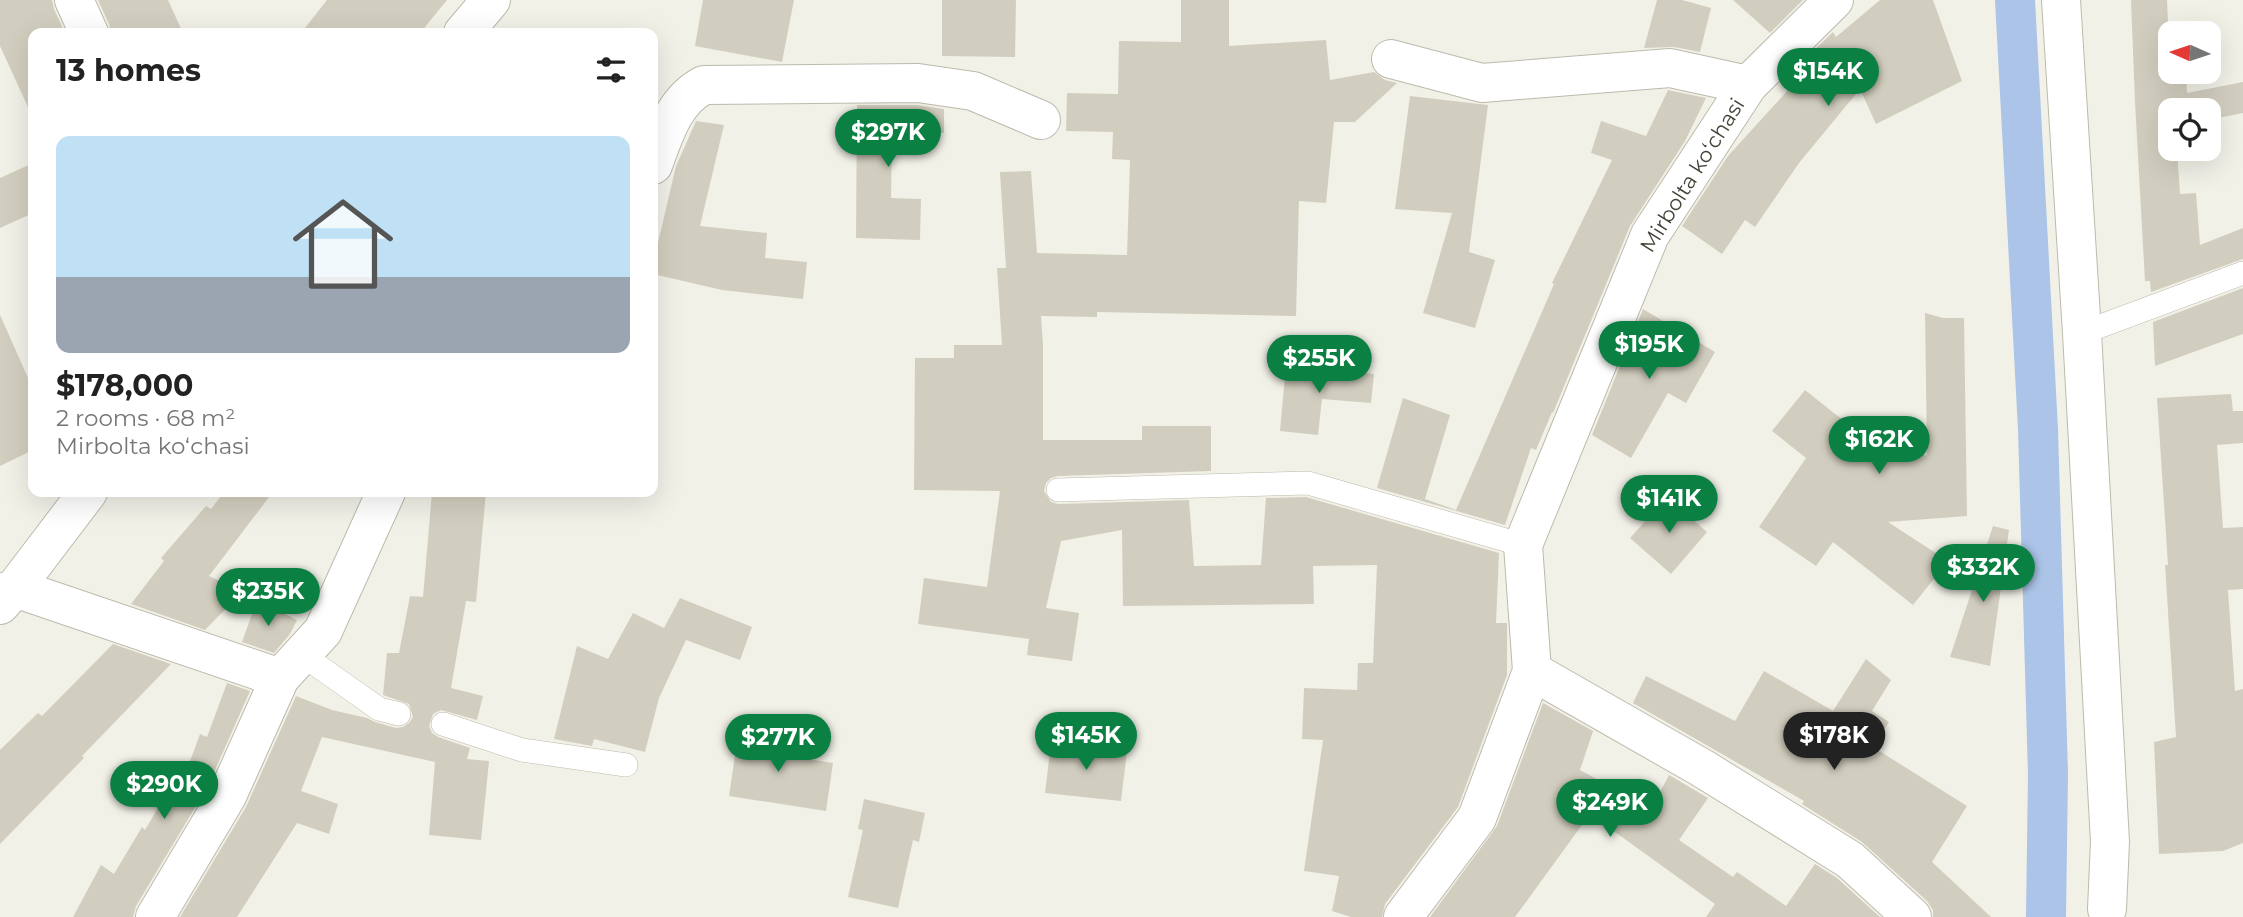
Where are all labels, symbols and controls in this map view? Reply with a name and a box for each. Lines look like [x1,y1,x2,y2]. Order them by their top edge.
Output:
north arrow [2158,21,2221,84]
map controls [2158,21,2221,161]
pin: $154K [1779,48,1877,108]
icon: filters [592,51,630,89]
text: 13 homes [56,52,201,89]
text: $154K [1793,57,1863,85]
street label: Mirbolta koʻchasi [1635,93,1749,257]
button: locate [2158,98,2221,161]
pin: $297K [839,110,937,169]
text: $297K [851,118,925,146]
icon: home [280,181,406,307]
pin: $195K [1600,322,1698,381]
text: $195K [1615,330,1683,358]
pin: $255K [1270,336,1368,395]
text: $255K [1283,344,1355,372]
text: $178,000 [56,367,193,404]
text: 2 rooms · 68 m² [56,404,235,432]
pin: $162K [1830,416,1928,476]
text: $162K [1845,425,1913,453]
text: Mirbolta koʻchasi [56,432,250,460]
pin: $141K [1620,476,1718,535]
text: $141K [1637,484,1701,512]
pin: $332K [1934,544,2032,604]
text: $332K [1947,553,2019,581]
pin: $235K [219,568,317,628]
text: $235K [232,577,304,605]
pin: $145K [1037,712,1135,772]
pin: $178K [1785,712,1883,772]
pin: $277K [729,714,827,774]
text: $145K [1051,721,1121,749]
text: $178K [1799,721,1869,749]
text: $277K [741,723,815,751]
pin: $290K [115,762,213,821]
text: $290K [126,770,202,798]
pin: $249K [1561,780,1659,839]
text: $249K [1572,788,1648,816]

